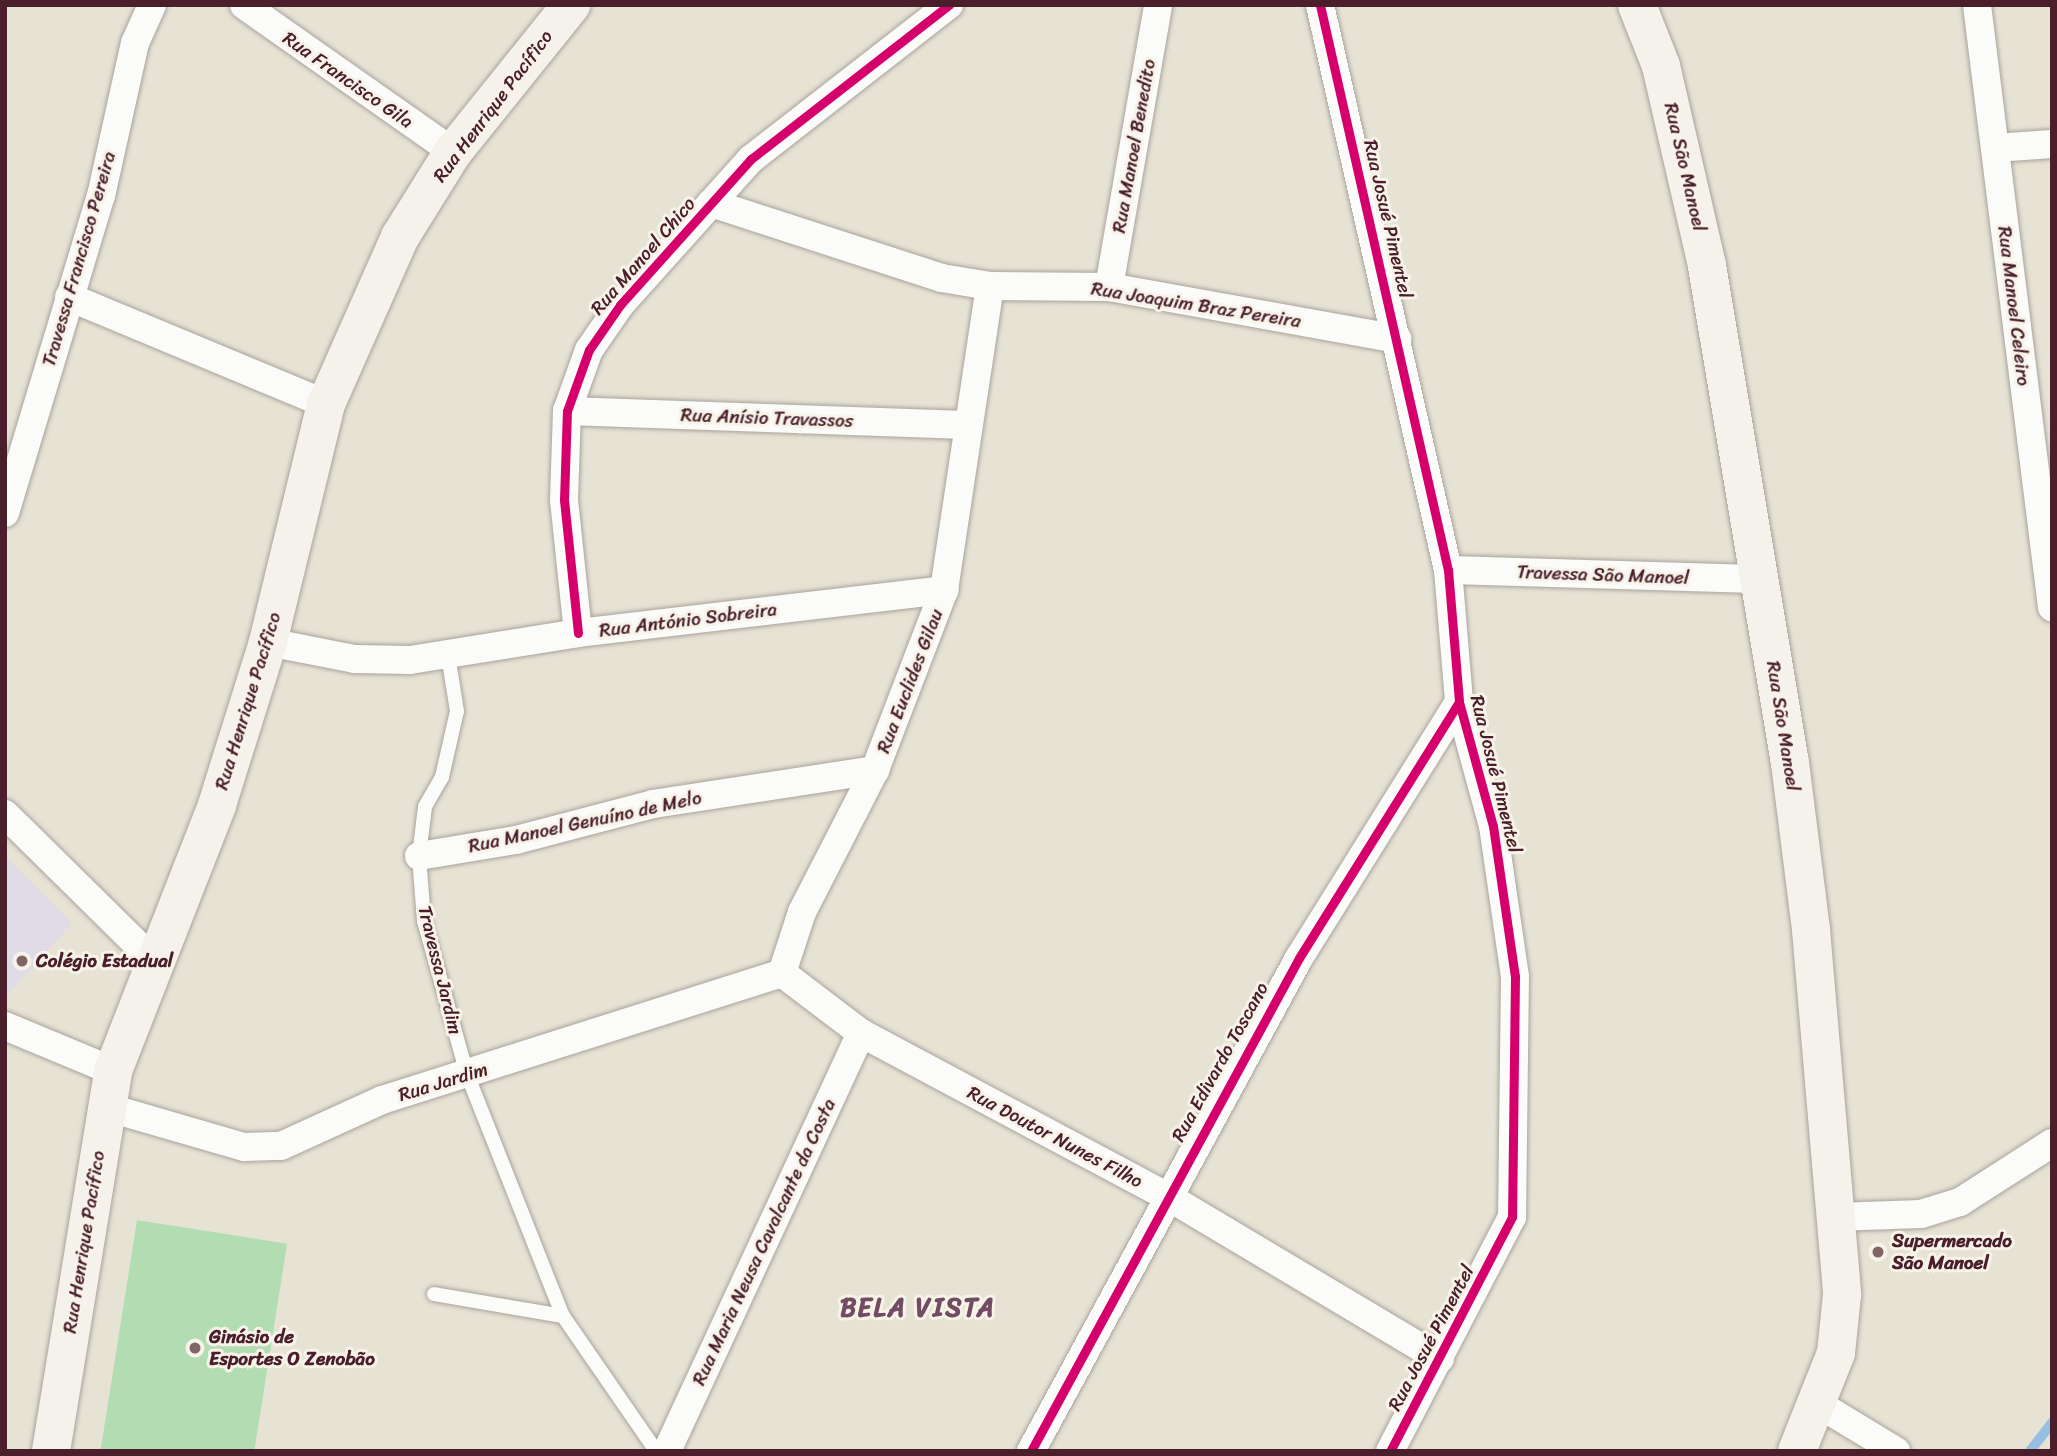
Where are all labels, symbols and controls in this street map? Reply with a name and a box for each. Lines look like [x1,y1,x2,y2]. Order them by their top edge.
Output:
street label: Rua Henrique Pacífico [428,25,558,187]
street label: Rua Francisco Gila [279,27,417,133]
street label: Rua Manoel Benedito [1108,58,1160,234]
street label: Rua São Manoel [1659,100,1711,234]
street label: Rua Josué Pimentel [1359,138,1417,300]
street label: Travessa Francisco Pereira [37,149,121,369]
street label: Rua Manoel Chico [586,193,700,319]
street label: Rua Manoel Celeiro [1993,225,2035,387]
street label: Rua Joaquim Braz Pereira [1089,277,1303,333]
street label: Rua Anísio Travassos [681,404,853,432]
street label: Travessa São Manoel [1517,561,1689,589]
street label: Rua António Sobreira [598,598,778,642]
street label: Rua Euclides Gilau [872,606,948,756]
street label: Rua Henrique Pacífico [210,609,286,793]
street label: Rua São Manoel [1761,659,1805,793]
street label: Rua Josué Pimentel [1465,693,1527,855]
street label: Rua Manoel Genuíno de Melo [466,786,704,858]
street label: Travessa Jardim [413,903,467,1037]
place label: Colégio Estadual [36,950,174,972]
marker: Colégio Estadual [14,953,30,969]
street label: Rua Edivardo Toscano [1167,978,1273,1146]
street label: Rua Jardim [396,1058,490,1106]
street label: Rua Doutor Nunes Filho [963,1081,1147,1193]
street label: Rua Maria Neusa Cavalcante da Costa [687,1094,841,1390]
street label: Rua Henrique Pacífico [58,1148,110,1336]
place label: Supermercado São Manoel [1892,1230,2012,1274]
marker: Supermercado São Manoel [1870,1244,1886,1260]
street label: Rua Josué Pimentel [1383,1261,1479,1415]
district label: BELA VISTA [842,1292,994,1324]
place label: Ginásio de Esportes O Zenobão [209,1326,374,1370]
marker: Ginásio de Esportes O Zenobão [187,1340,203,1356]

